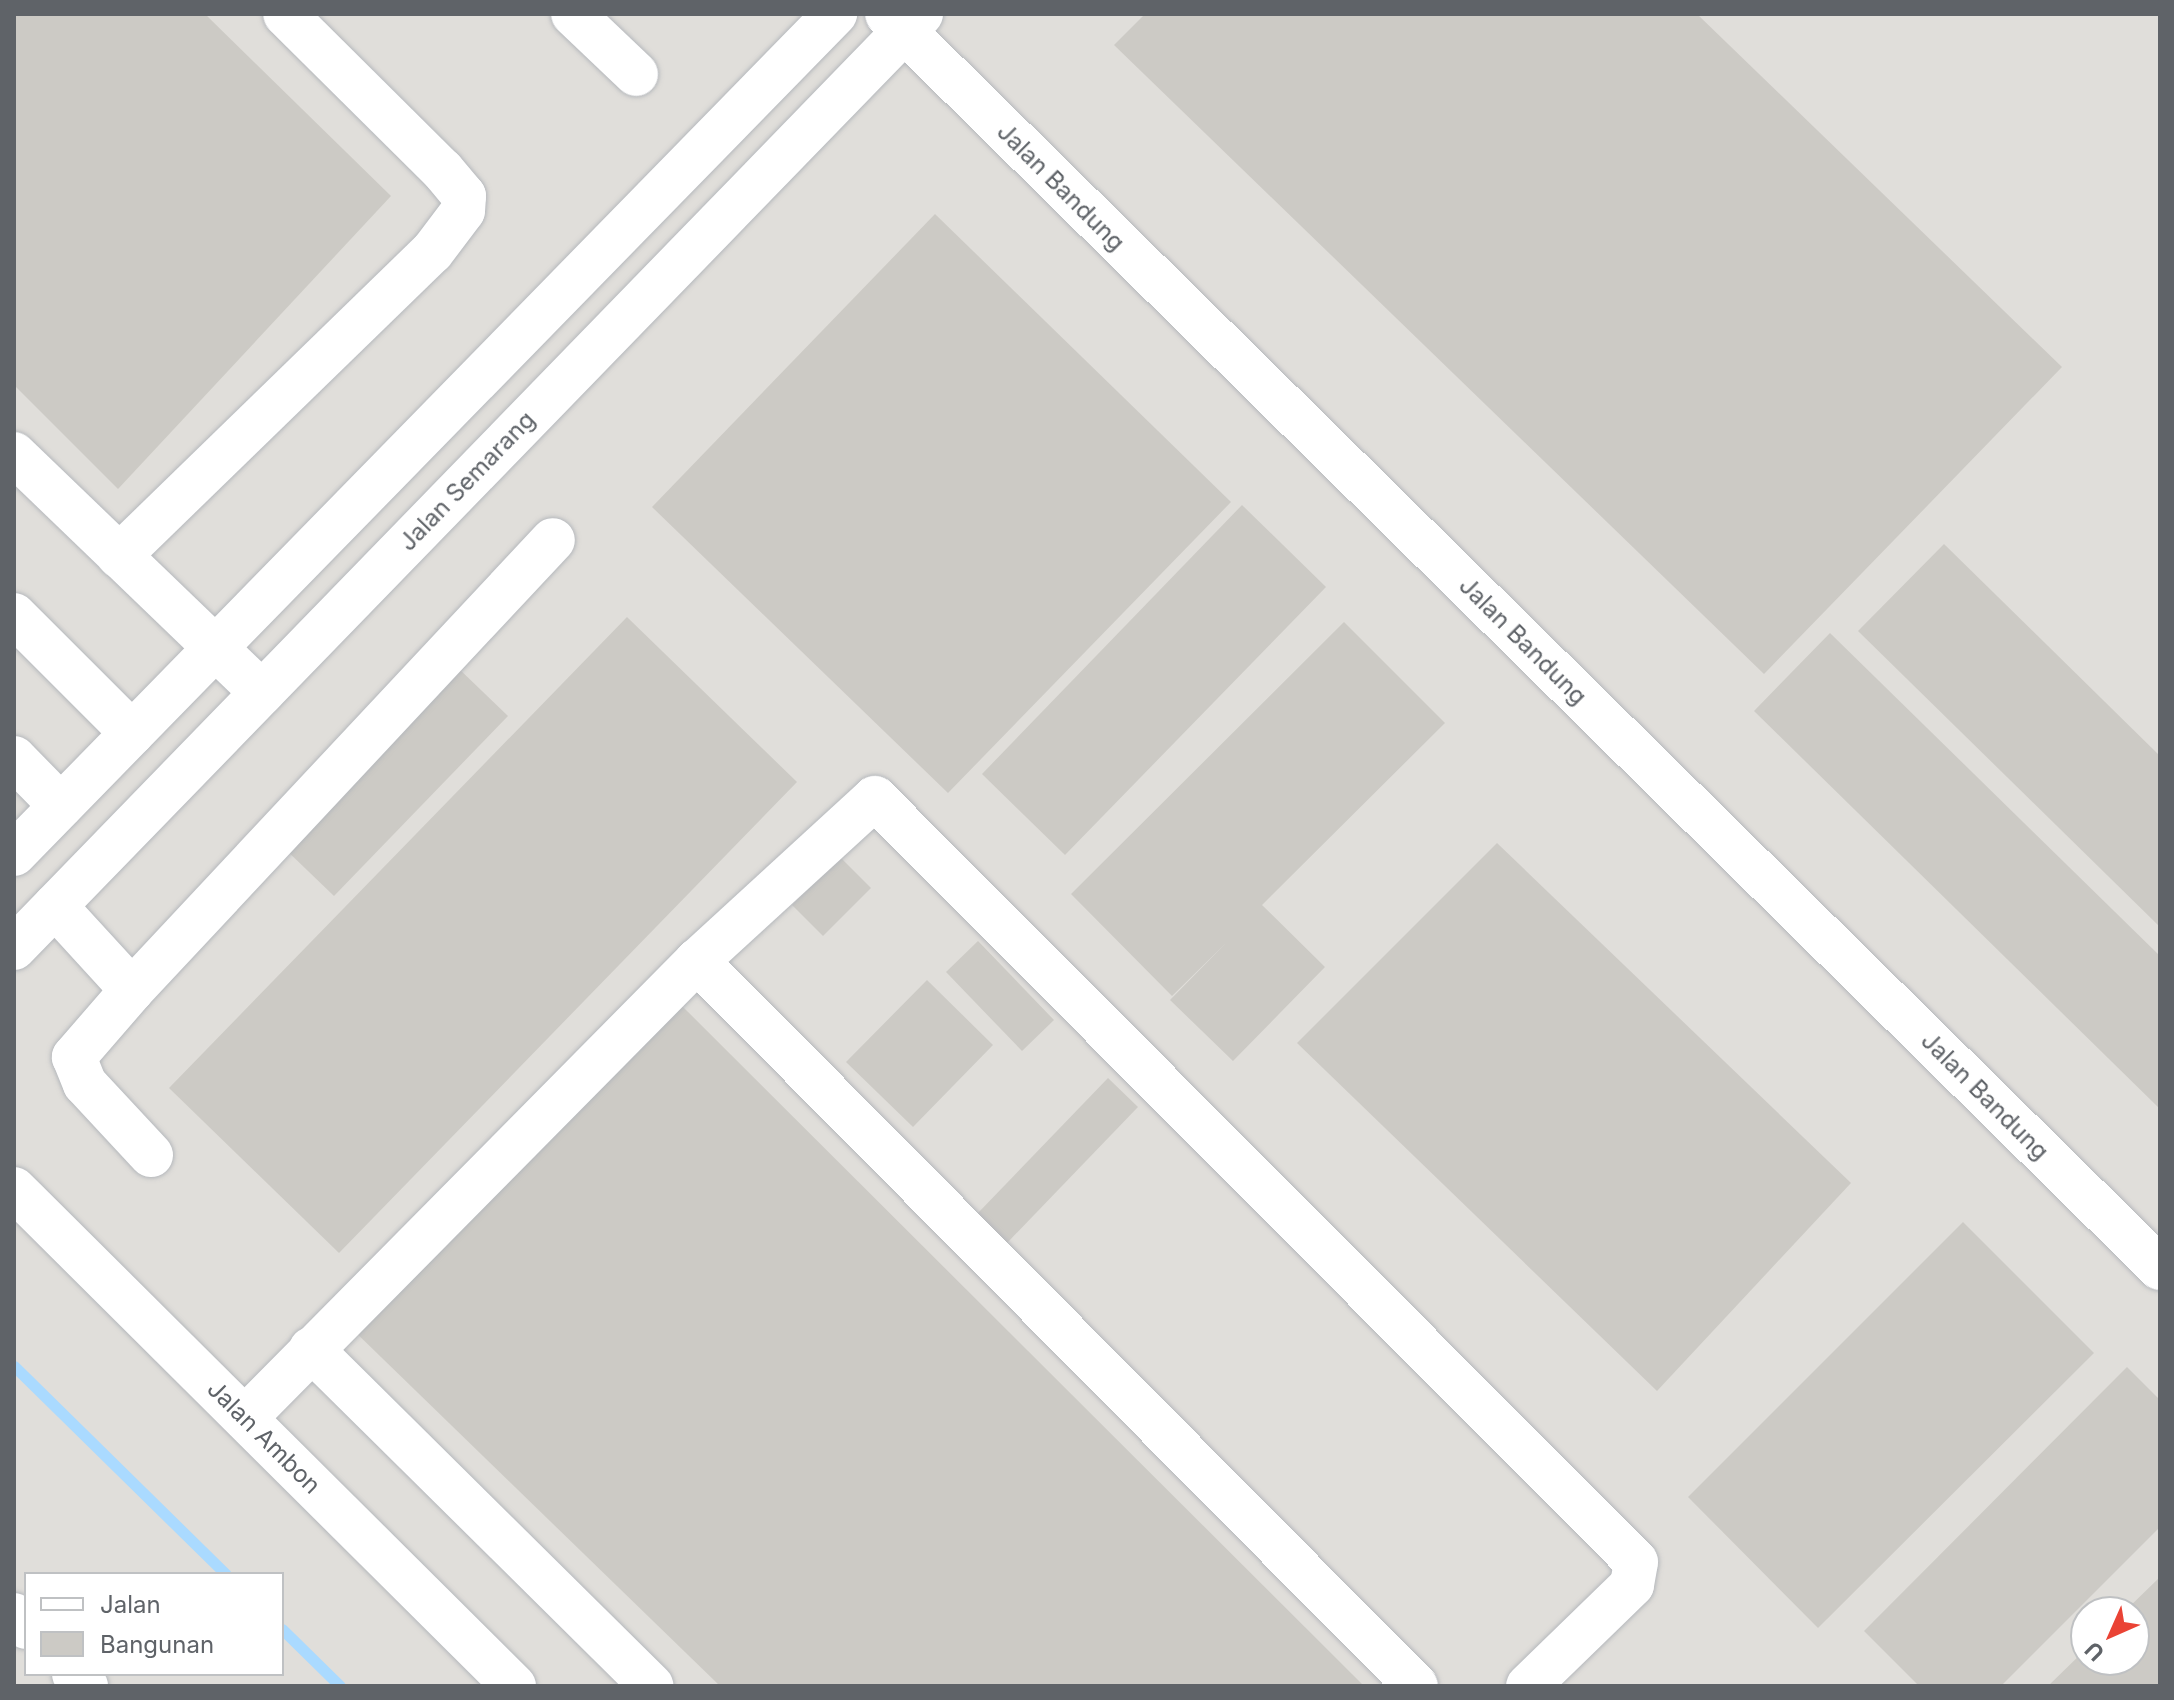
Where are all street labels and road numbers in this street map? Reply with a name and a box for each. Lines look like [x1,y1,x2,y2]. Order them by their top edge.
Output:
street label: Jalan Bandung [991,117,1131,257]
street label: Jalan Semarang [393,405,541,557]
street label: Jalan Bandung [1453,571,1593,711]
street label: Jalan Bandung [1915,1026,2055,1166]
street label: Jalan Ambon [201,1374,327,1500]

